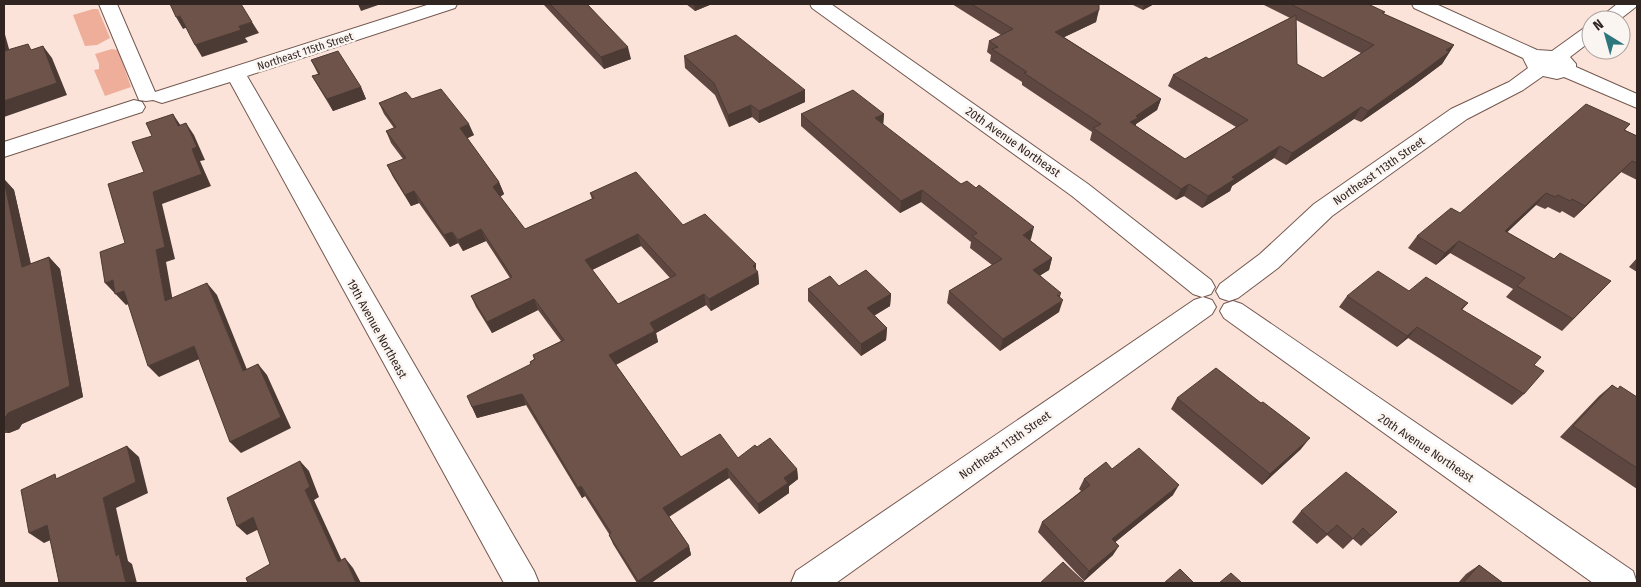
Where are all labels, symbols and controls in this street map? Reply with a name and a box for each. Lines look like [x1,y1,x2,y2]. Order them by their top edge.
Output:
north arrow [1581,10,1631,60]
text: N [1590,16,1607,34]
street label: Northeast 115th Street [256,30,355,73]
street label: 20th Avenue Northeast [963,104,1063,180]
street label: Northeast 113th Street [1330,134,1428,208]
street label: 19th Avenue Northeast [344,277,410,381]
street label: Northeast 113th Street [956,408,1054,482]
street label: 20th Avenue Northeast [1376,411,1476,485]

